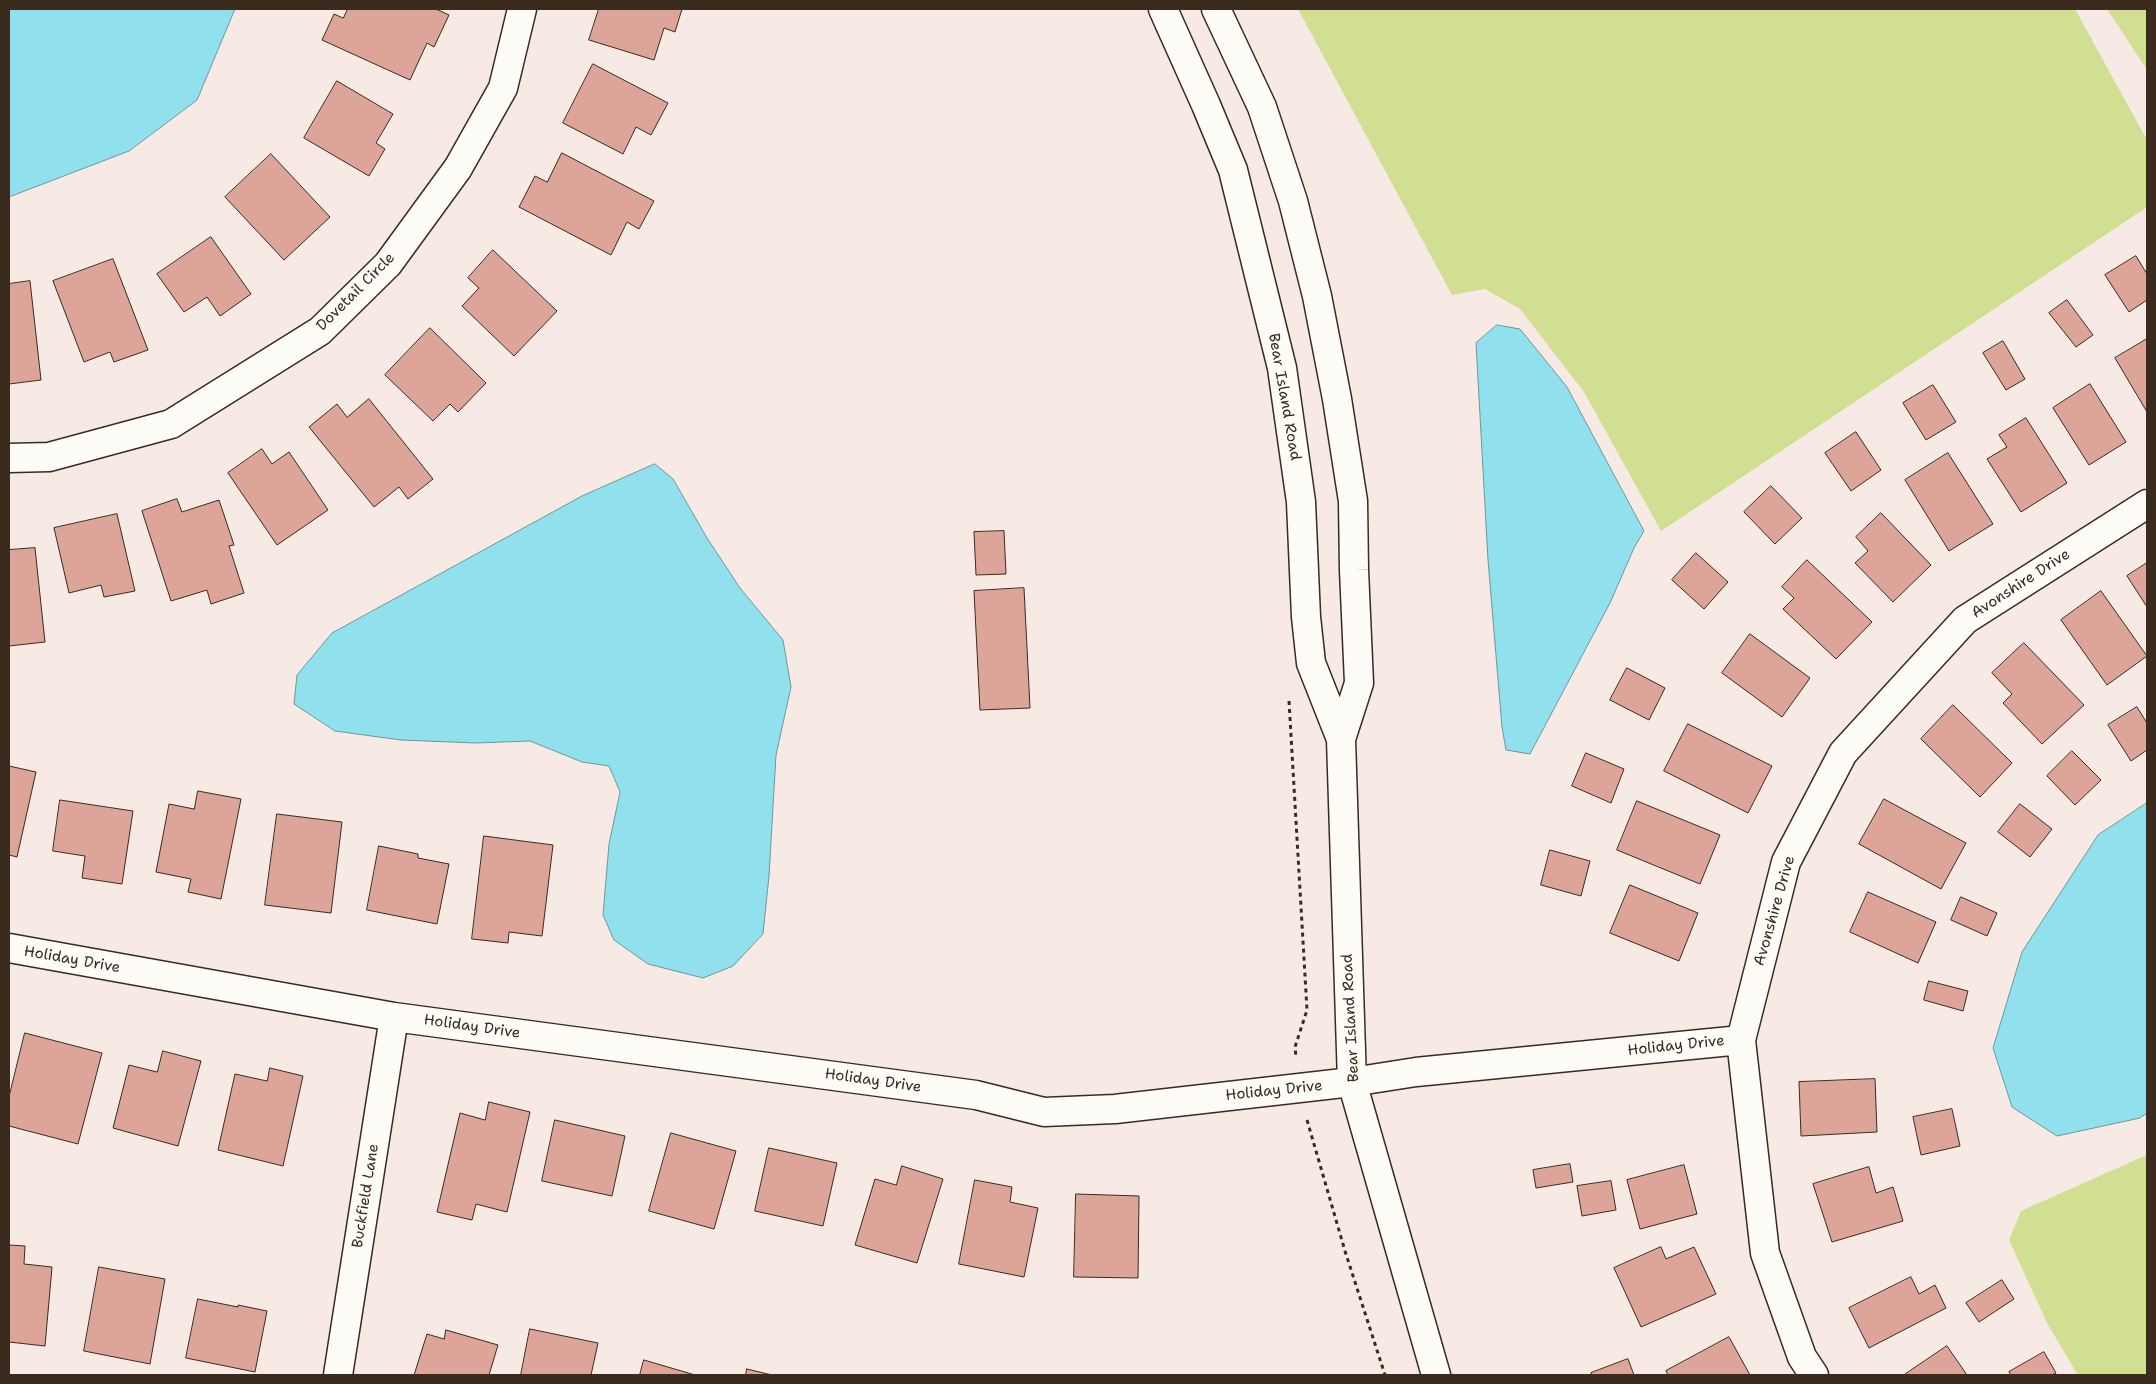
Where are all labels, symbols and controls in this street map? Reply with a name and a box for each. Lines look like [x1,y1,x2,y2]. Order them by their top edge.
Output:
street label: Dovetail Circle [313,249,399,335]
street label: Bear Island Road [1264,332,1304,462]
street label: Avonshire Drive [1968,545,2074,623]
street label: Avonshire Drive [1751,854,1799,968]
street label: Holiday Drive [22,943,122,977]
street label: Bear Island Road [1339,953,1363,1083]
street label: Holiday Drive [422,1011,522,1043]
street label: Holiday Drive [1627,1032,1725,1060]
street label: Holiday Drive [823,1065,923,1097]
street label: Holiday Drive [1225,1077,1323,1105]
street label: Buckfield Lane [349,1143,383,1249]

